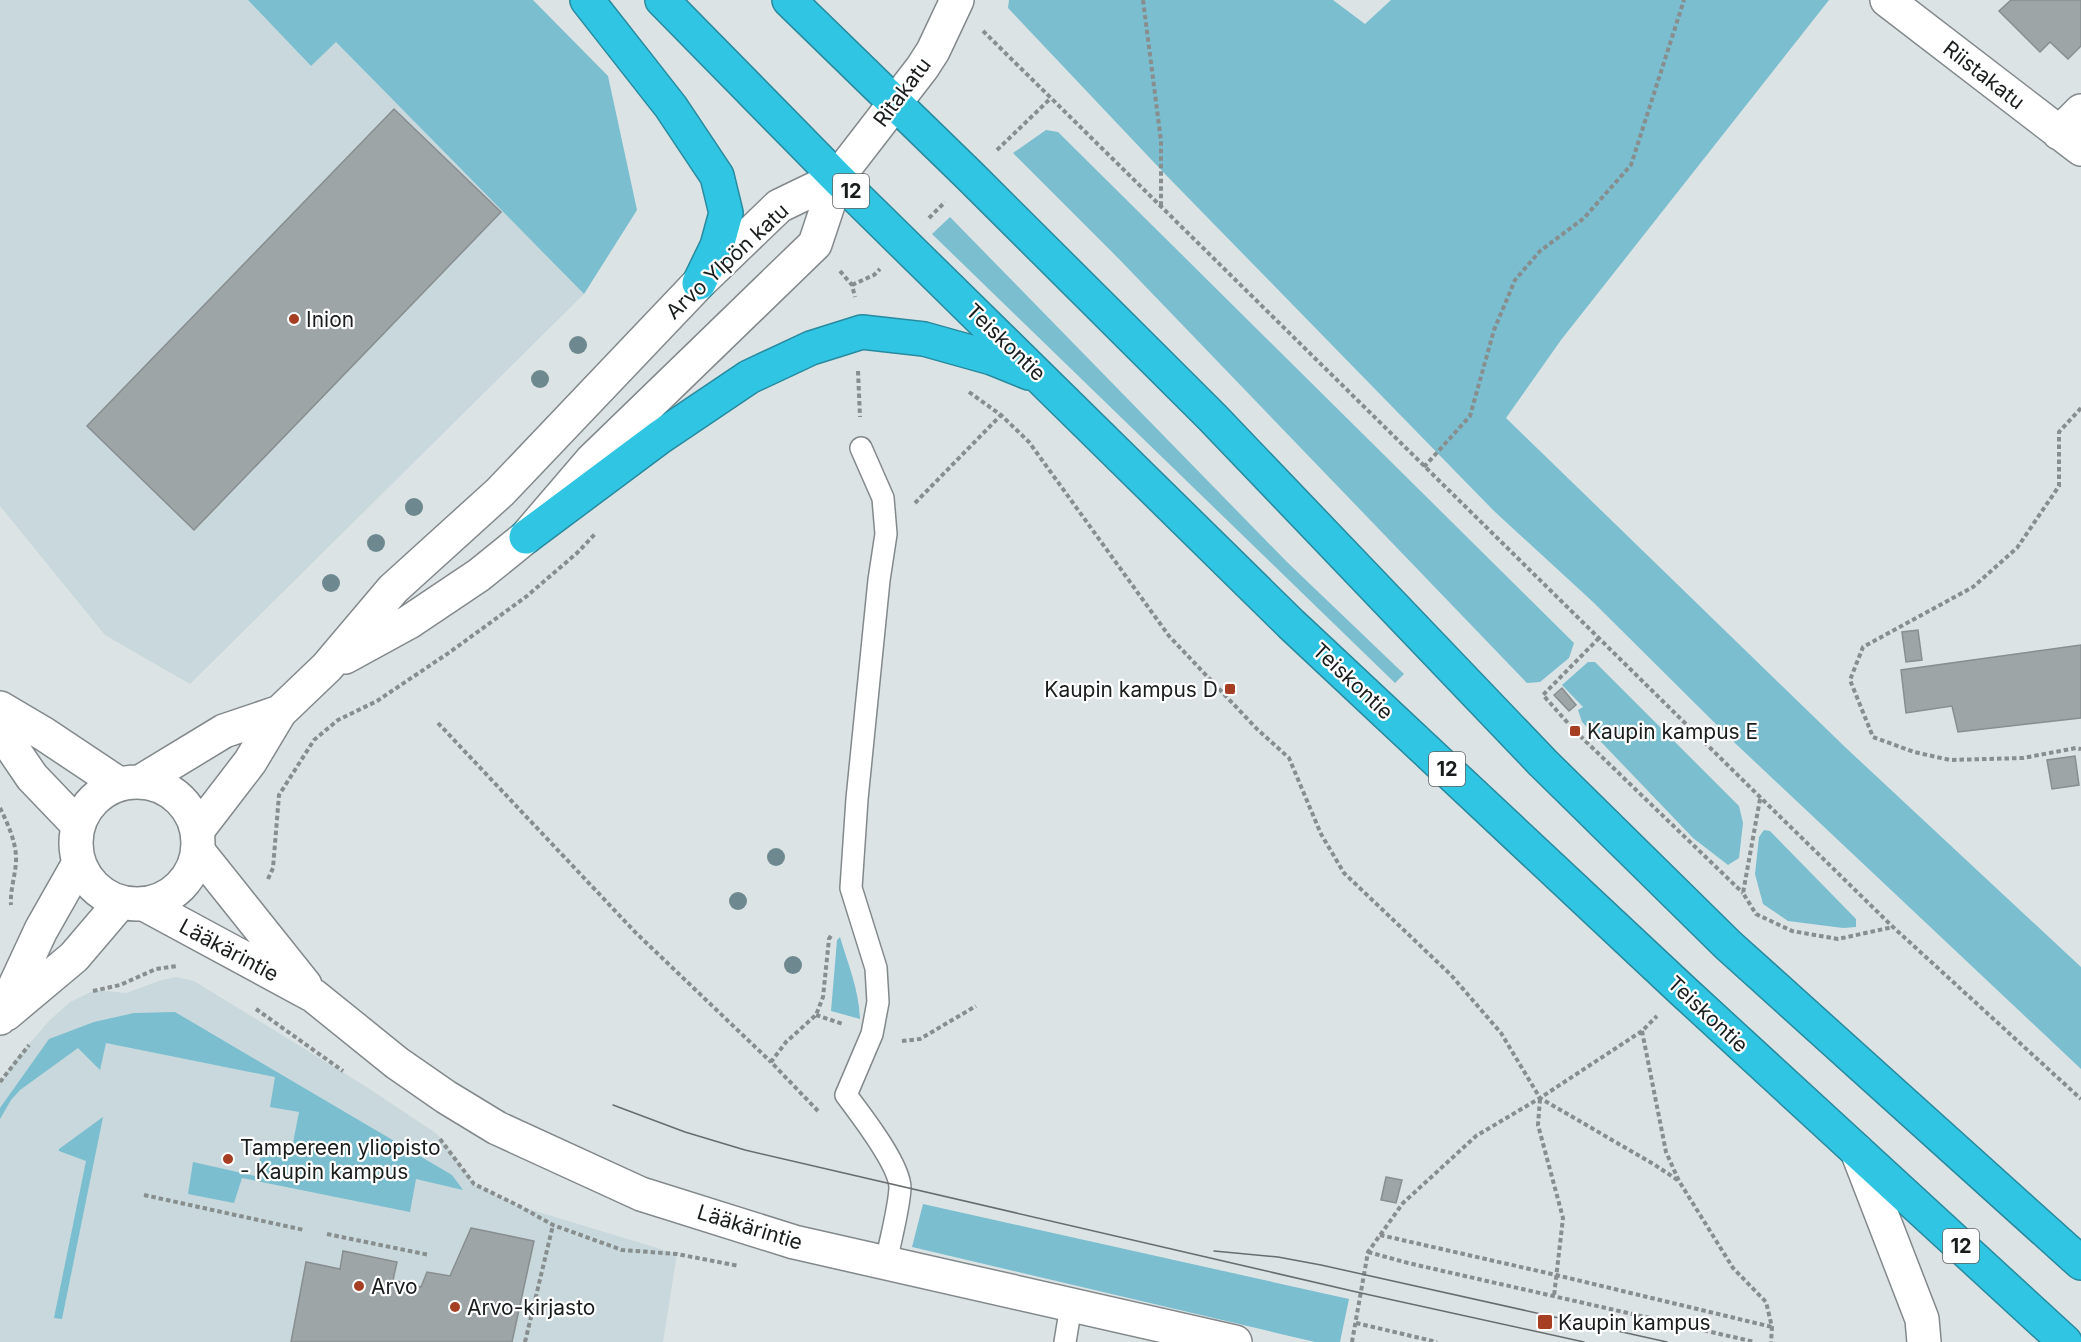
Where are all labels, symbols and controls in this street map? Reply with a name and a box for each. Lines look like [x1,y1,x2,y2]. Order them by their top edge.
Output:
street label: Riistakatu [1938,36,2030,114]
street label: Ritakatu [868,53,936,131]
road number: 12 [833,174,869,208]
street label: Arvo Ylpön katu [661,198,793,324]
street label: Teiskontie [961,298,1051,386]
place label: Inion [306,307,354,332]
marker: Inion [287,312,301,326]
street label: Teiskontie [1308,638,1398,724]
place label: Kaupin kampus D [1044,677,1218,702]
marker: Kaupin kampus D [1223,682,1237,696]
place label: Kaupin kampus E [1587,719,1758,744]
marker: Kaupin kampus E [1568,724,1582,738]
road number: 12 [1429,752,1465,786]
street label: Lääkärintie [175,913,283,987]
street label: Teiskontie [1663,971,1753,1057]
place label: Tampereen yliopisto - Kaupin kampus [240,1135,441,1184]
marker: Tampereen yliopisto - Kaupin kampus [221,1152,235,1166]
street label: Lääkärintie [694,1199,806,1255]
road number: 12 [1943,1229,1979,1263]
place label: Arvo [371,1274,418,1299]
marker: Arvo [352,1279,366,1293]
place label: Arvo-kirjasto [467,1295,595,1320]
marker: Arvo-kirjasto [448,1300,462,1314]
place label: Kaupin kampus [1558,1310,1711,1335]
marker: Kaupin kampus [1536,1313,1554,1331]

